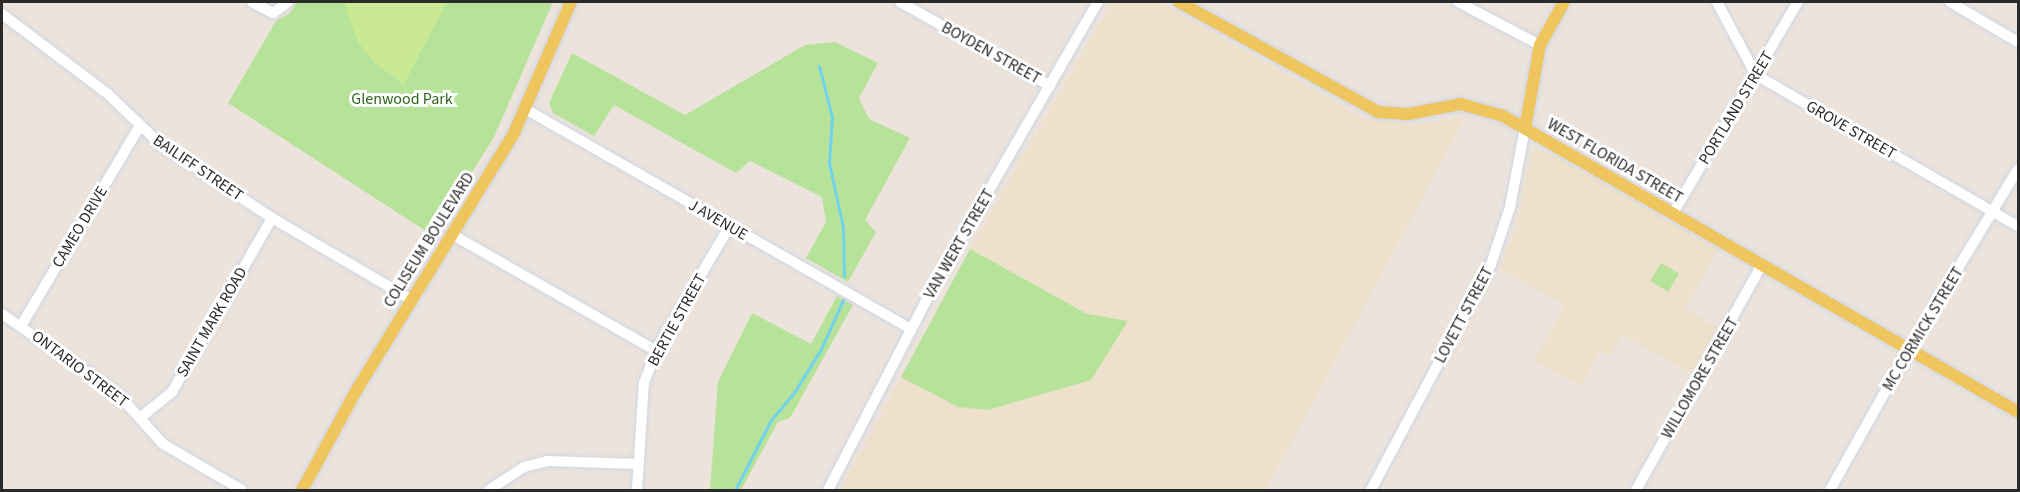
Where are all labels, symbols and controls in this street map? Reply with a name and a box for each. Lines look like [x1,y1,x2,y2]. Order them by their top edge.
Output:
street label: BOYDEN STREET [938,18,1044,88]
street label: PORTLAND STREET [1695,48,1777,168]
park label: Glenwood Park [351,89,453,109]
street label: GROVE STREET [1803,97,1899,163]
street label: WEST FLORIDA STREET [1544,114,1686,208]
street label: BAILIFF STREET [149,131,247,205]
street label: COLISEUM BOULEVARD [380,169,478,311]
street label: CAMEO DRIVE [48,183,112,271]
street label: VAN WERT STREET [920,186,998,302]
street label: J AVENUE [685,195,751,245]
street label: SAINT MARK ROAD [173,264,251,380]
street label: LOVETT STREET [1431,264,1497,366]
street label: MC CORMICK STREET [1878,264,1968,394]
street label: BERTIE STREET [644,271,710,369]
street label: WILLOMORE STREET [1657,314,1743,442]
street label: ONTARIO STREET [28,326,132,412]

